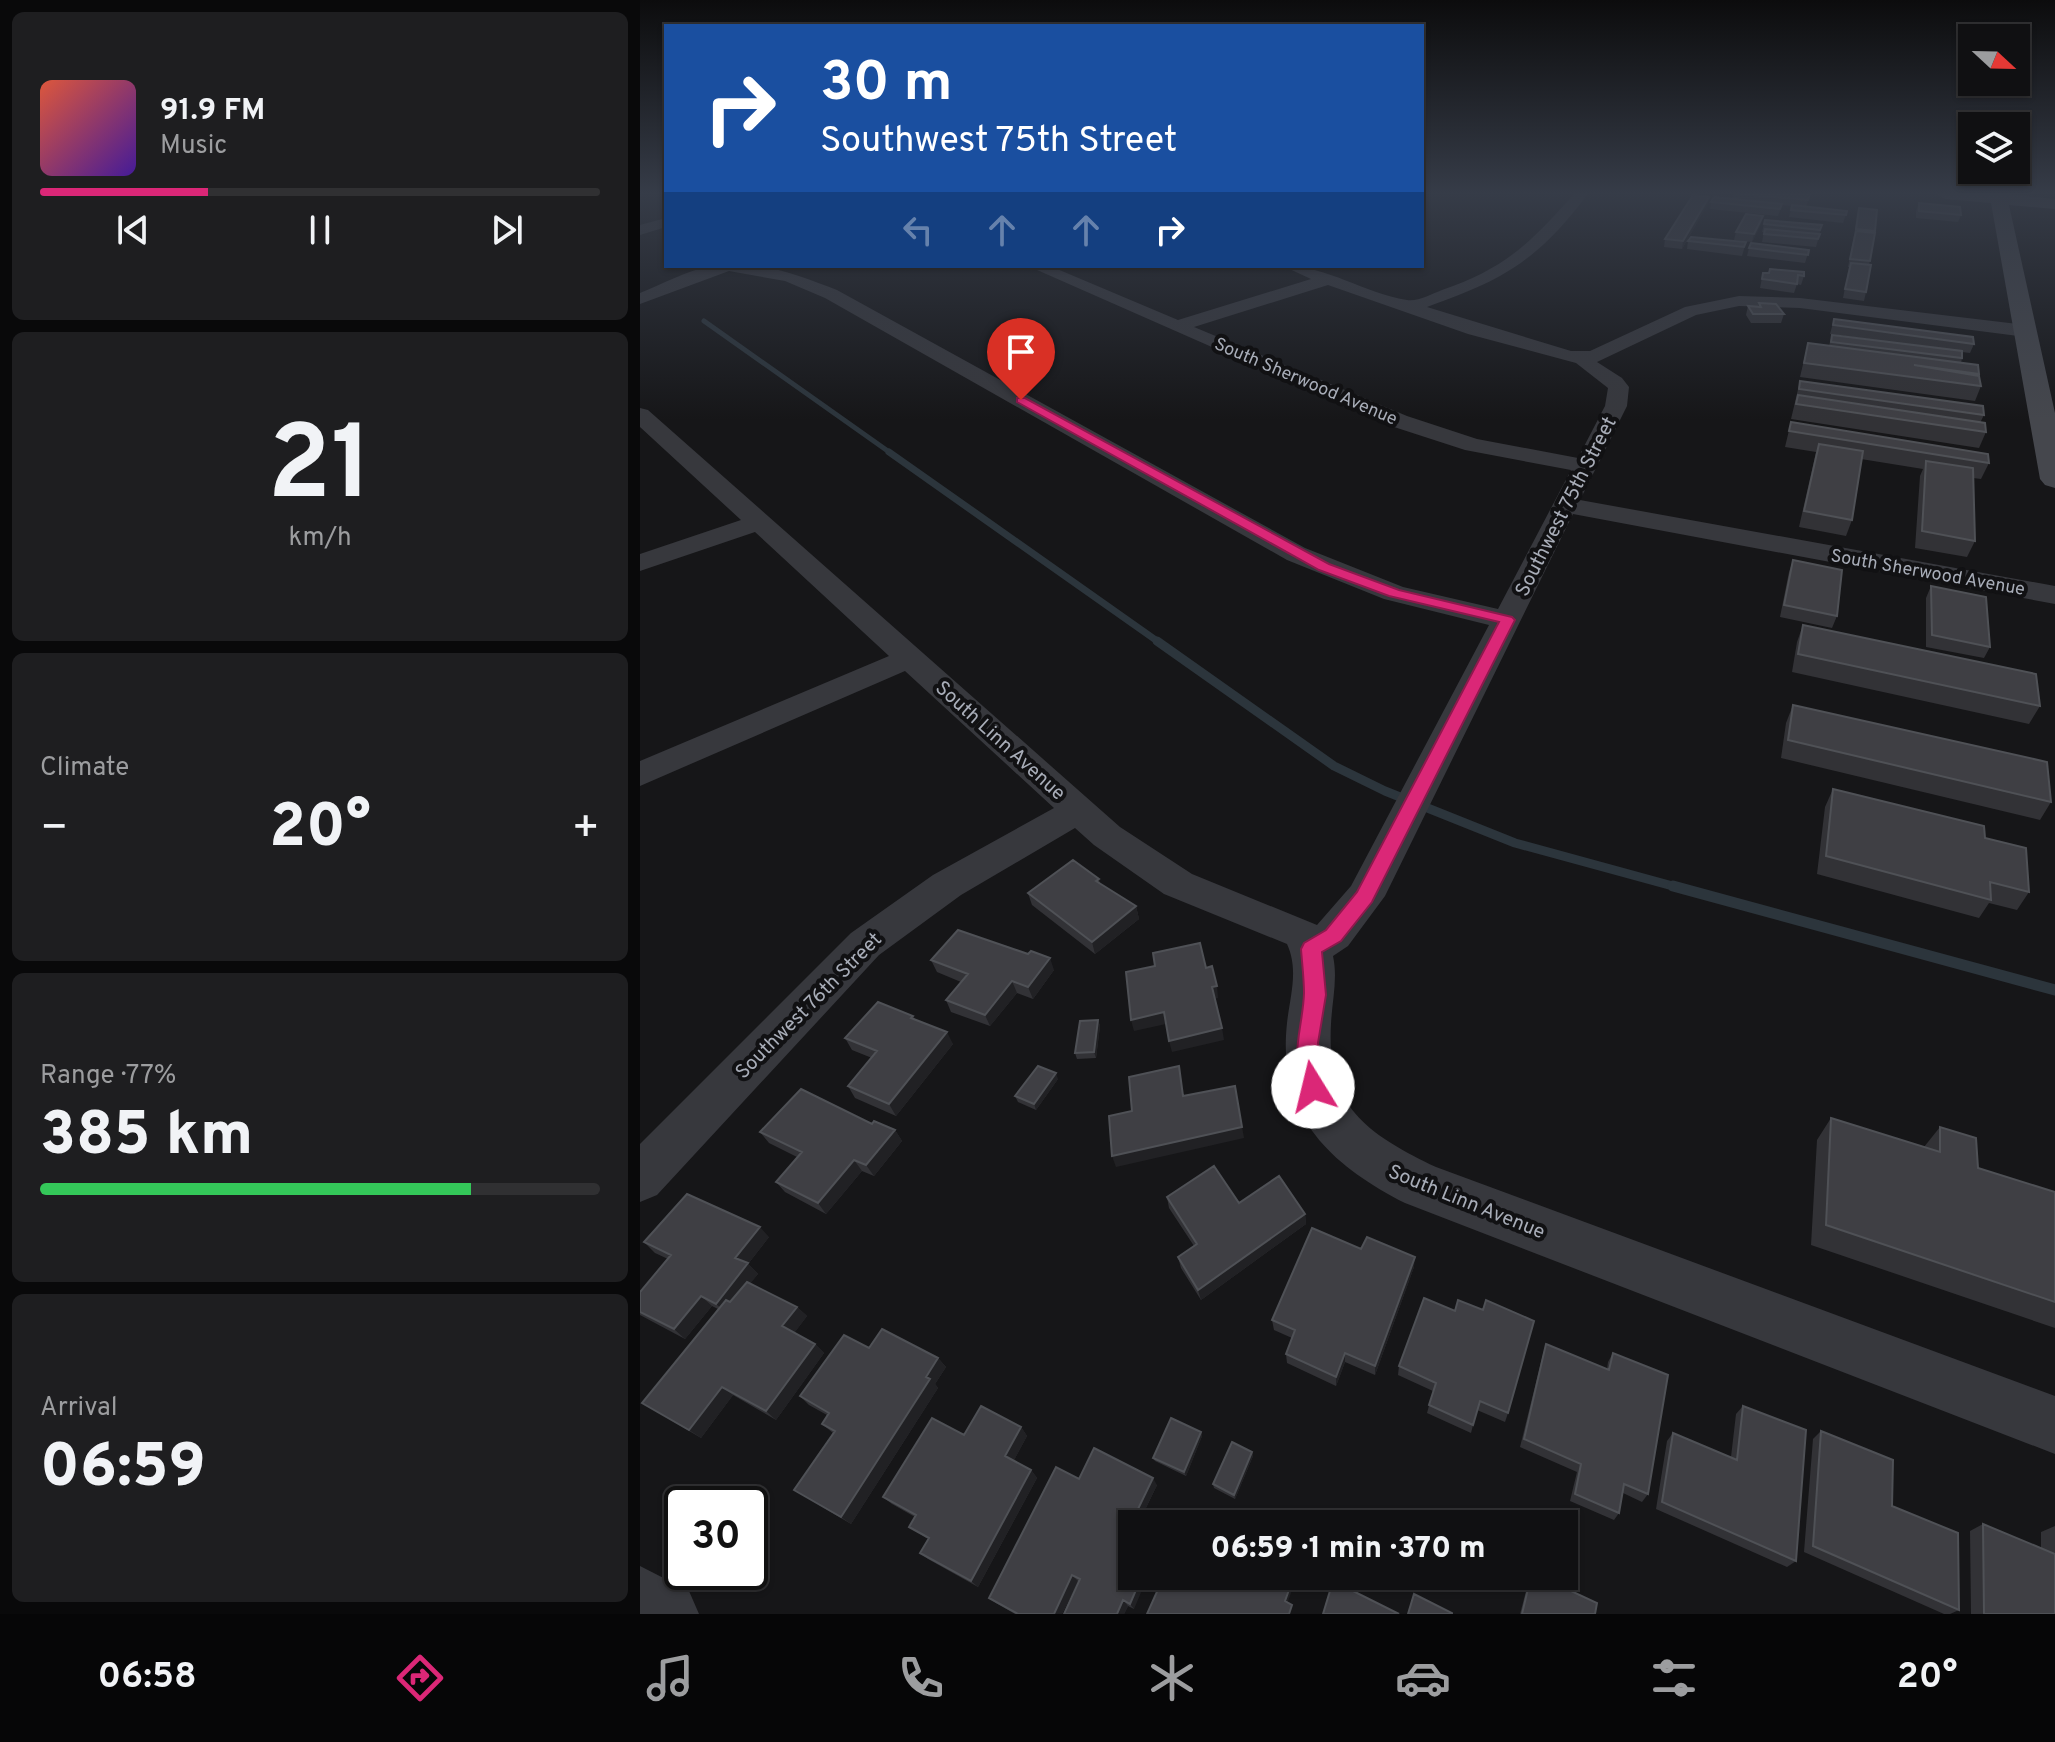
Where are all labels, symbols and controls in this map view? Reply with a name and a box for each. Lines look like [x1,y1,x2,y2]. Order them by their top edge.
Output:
north arrow [1958,24,2030,96]
map controls [1958,24,2030,184]
text: 30 m [820,50,953,120]
icon: right [688,56,792,160]
text: 91.9 FM [160,93,265,130]
button: layers [1958,112,2030,184]
text: Southwest 75th Street [820,119,1177,165]
text: Music [160,130,227,163]
icon: previous [111,208,155,252]
icon: pause [298,208,342,252]
icon: next [485,208,529,252]
icon: left [896,208,940,252]
icon: ahead [980,208,1024,252]
icon: ahead [1064,208,1108,252]
icon: right [1148,208,1192,252]
pin [987,318,1055,400]
icon: arrive [999,330,1043,374]
street label: South Sherwood Avenue [1210,333,1400,431]
text: 21 [267,404,373,536]
street label: Southwest 75th Street [1510,413,1623,601]
text: km/h [288,522,352,555]
street label: South Sherwood Avenue [1829,545,2027,602]
street label: South Linn Avenue [929,676,1070,807]
text: Climate [40,752,129,785]
text: 20° [269,792,371,868]
text: − [40,802,68,858]
text: + [572,802,600,858]
street label: Southwest 76th Street [731,928,888,1085]
position arrow [1271,1045,1355,1129]
text: Range · 77% [40,1060,176,1093]
text: 385 km [40,1100,253,1176]
street label: South Linn Avenue [1384,1160,1549,1246]
text: Arrival [40,1392,118,1425]
text: 06:59 [40,1432,206,1508]
speed limit sign: 30 [664,1486,768,1590]
text: 06:59 · 1 min · 370 m [1211,1531,1485,1568]
icon: directions [392,1650,448,1706]
icon: music [642,1650,698,1706]
icon: phone [893,1650,949,1706]
icon: climate [1144,1650,1200,1706]
icon: car [1395,1650,1451,1706]
icon: filters [1646,1650,1702,1706]
text: 06:58 [97,1655,197,1701]
text: 20° [1897,1655,1958,1701]

